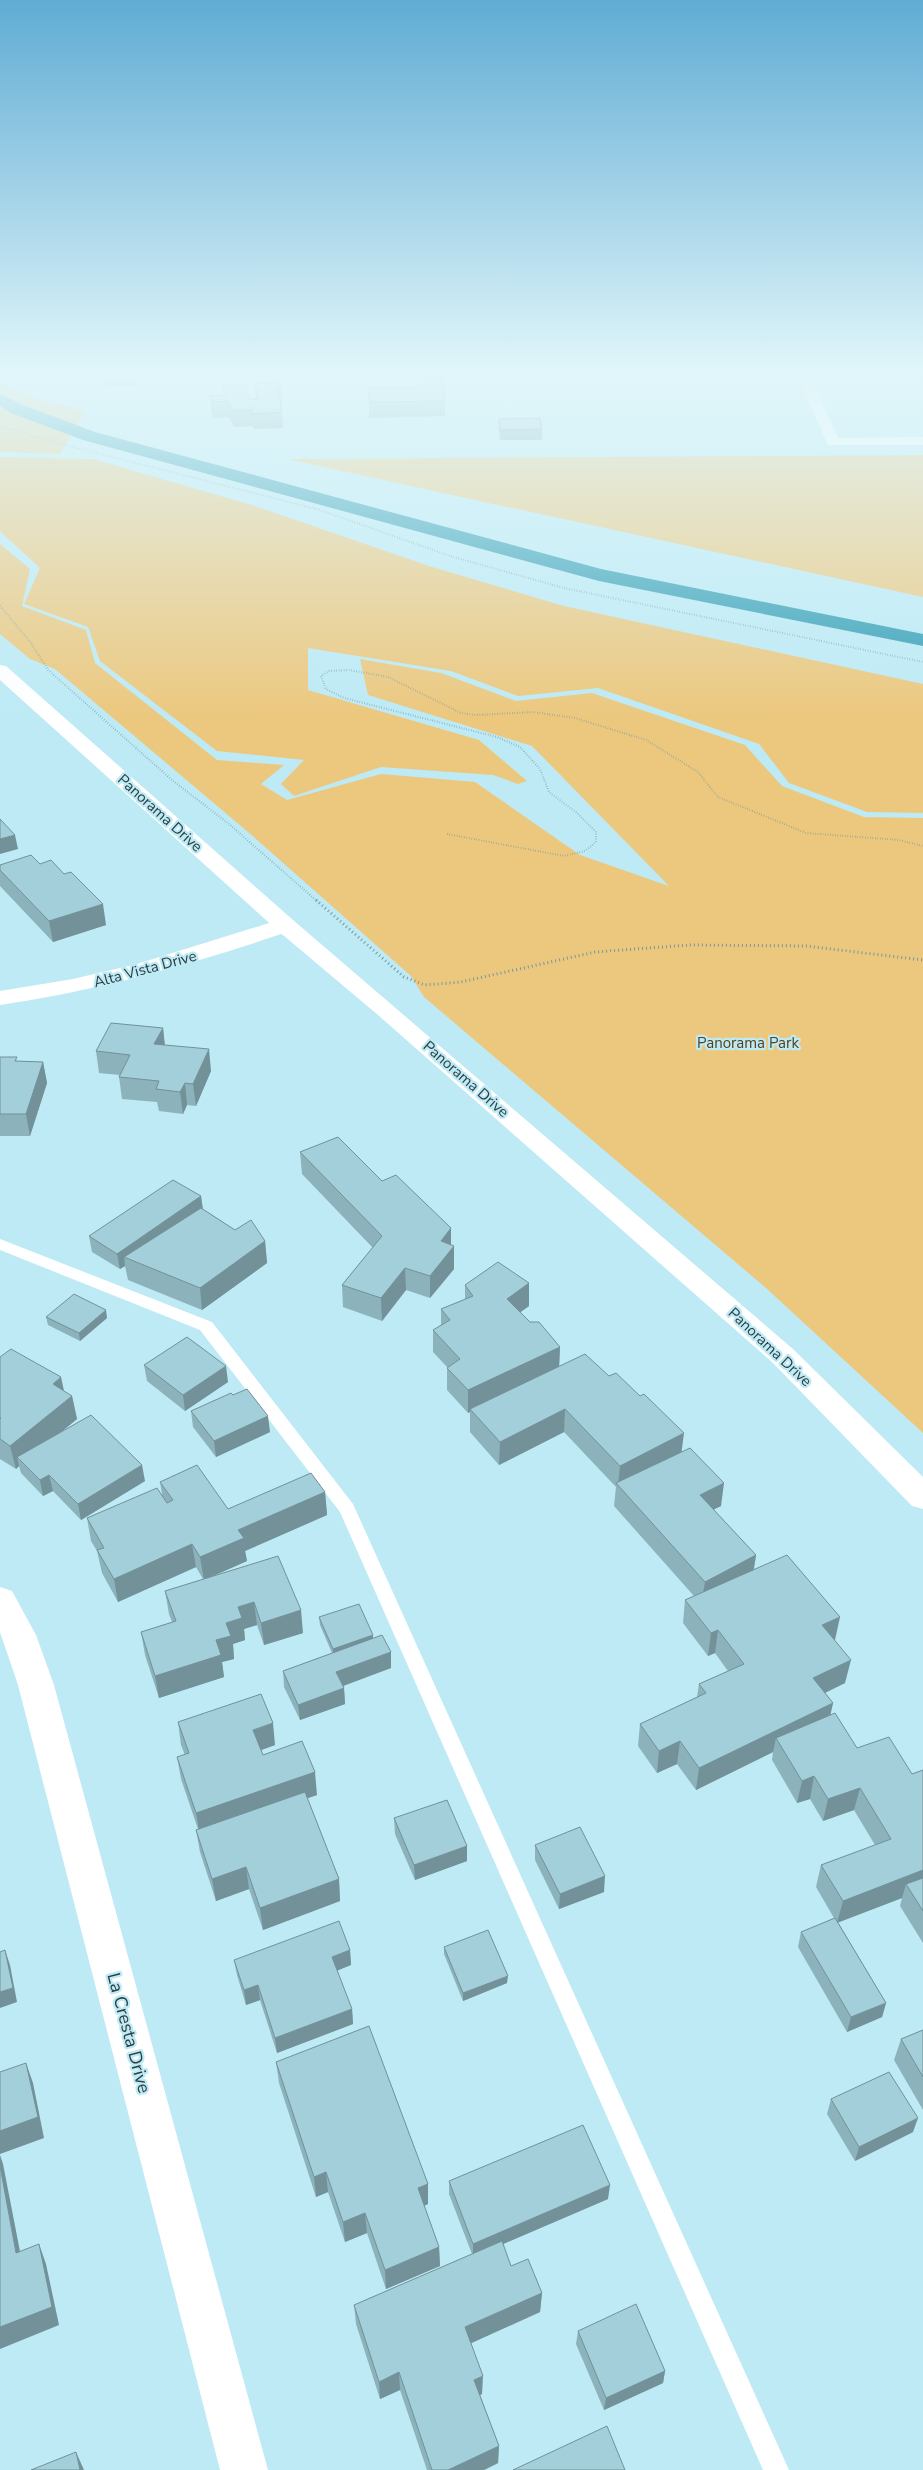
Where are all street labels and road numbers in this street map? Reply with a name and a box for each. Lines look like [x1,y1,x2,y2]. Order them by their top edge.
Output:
street label: Panorama Drive [113,770,207,856]
street label: Alta Vista Drive [91,946,199,992]
street label: Panorama Drive [419,1036,513,1122]
street label: Panorama Drive [724,1303,816,1391]
street label: La Cresta Drive [101,1970,157,2096]

